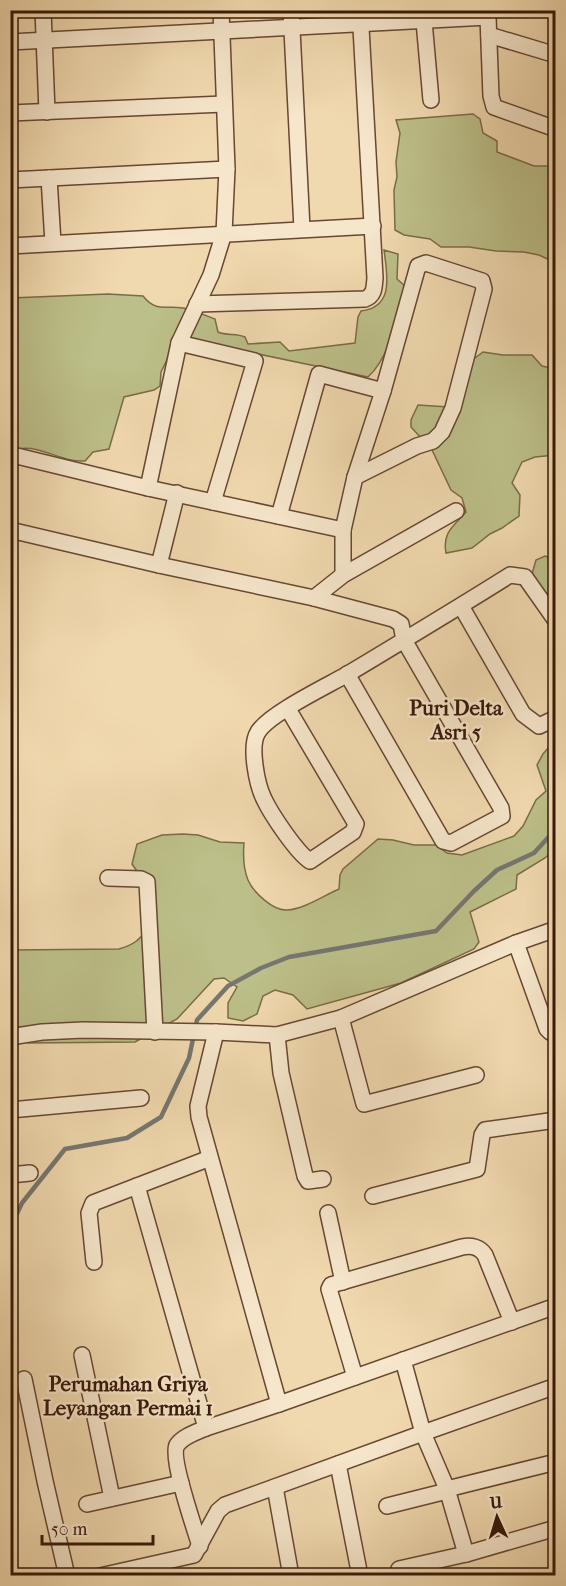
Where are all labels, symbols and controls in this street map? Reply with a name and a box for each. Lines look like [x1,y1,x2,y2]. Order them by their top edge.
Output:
district label: Puri Delta Asri 5 [409,696,504,744]
district label: Perumahan Griya Leyangan Permai 1 [43,1372,213,1420]
north arrow [467,1487,527,1547]
text: U [488,1493,503,1513]
scale bar [42,1508,153,1546]
text: 50 m [51,1519,88,1540]

